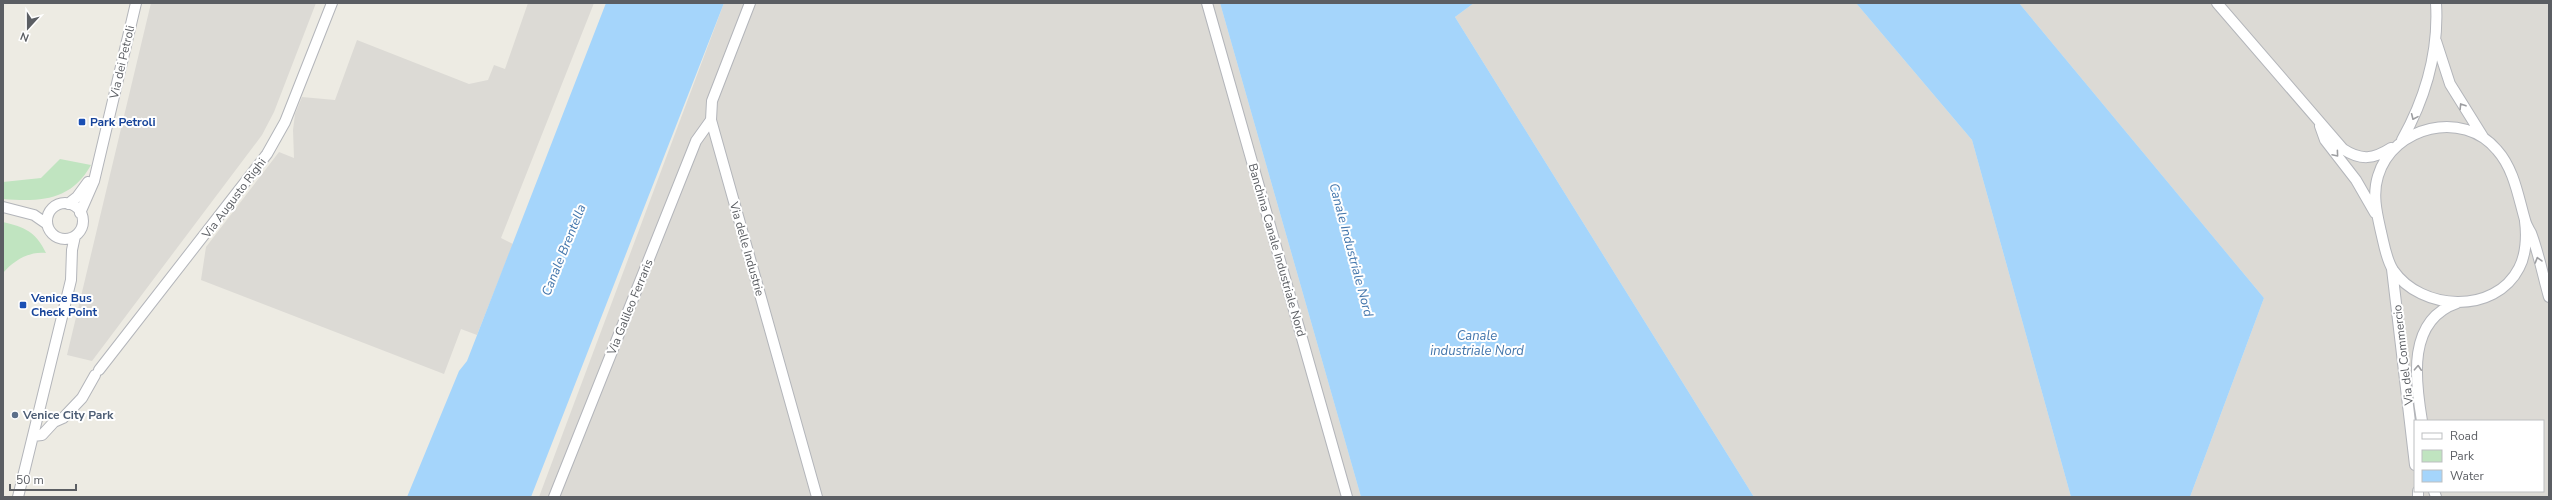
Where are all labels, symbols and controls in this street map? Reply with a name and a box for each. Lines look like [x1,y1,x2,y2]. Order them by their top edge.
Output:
north arrow [8,8,48,48]
street label: Via dei Petroli [106,24,138,101]
text: N [18,28,31,45]
one-way arrow [2459,103,2467,110]
one-way arrow [2411,112,2419,120]
place label: Park Petroli [90,114,156,130]
marker: Park Petroli [77,117,87,127]
one-way arrow [2331,149,2338,156]
street label: Via Augusto Righi [198,155,270,242]
street label: Banchina Canale Industriale Nord [1245,161,1309,339]
water label: Canale Industriale Nord [1324,181,1378,319]
street label: Via delle Industrie [726,199,768,298]
water label: Canale Brentella [537,201,591,299]
street label: Via Galileo Ferraris [603,257,657,358]
one-way arrow [2535,257,2543,263]
place label: Venice Bus Check Point [30,290,98,320]
marker: Venice Bus Check Point [18,300,28,310]
street label: Via del Commercio [2389,304,2417,407]
water label: Canale industriale Nord [1430,327,1524,360]
one-way arrow [2413,365,2422,371]
place label: Venice City Park [22,407,114,423]
marker: Venice City Park [10,410,20,420]
legend [2414,420,2544,492]
text: Road [2450,428,2478,444]
text: Park [2450,448,2475,464]
scale bar [10,466,76,492]
text: Water [2450,468,2484,484]
text: 50 m [16,472,44,488]

